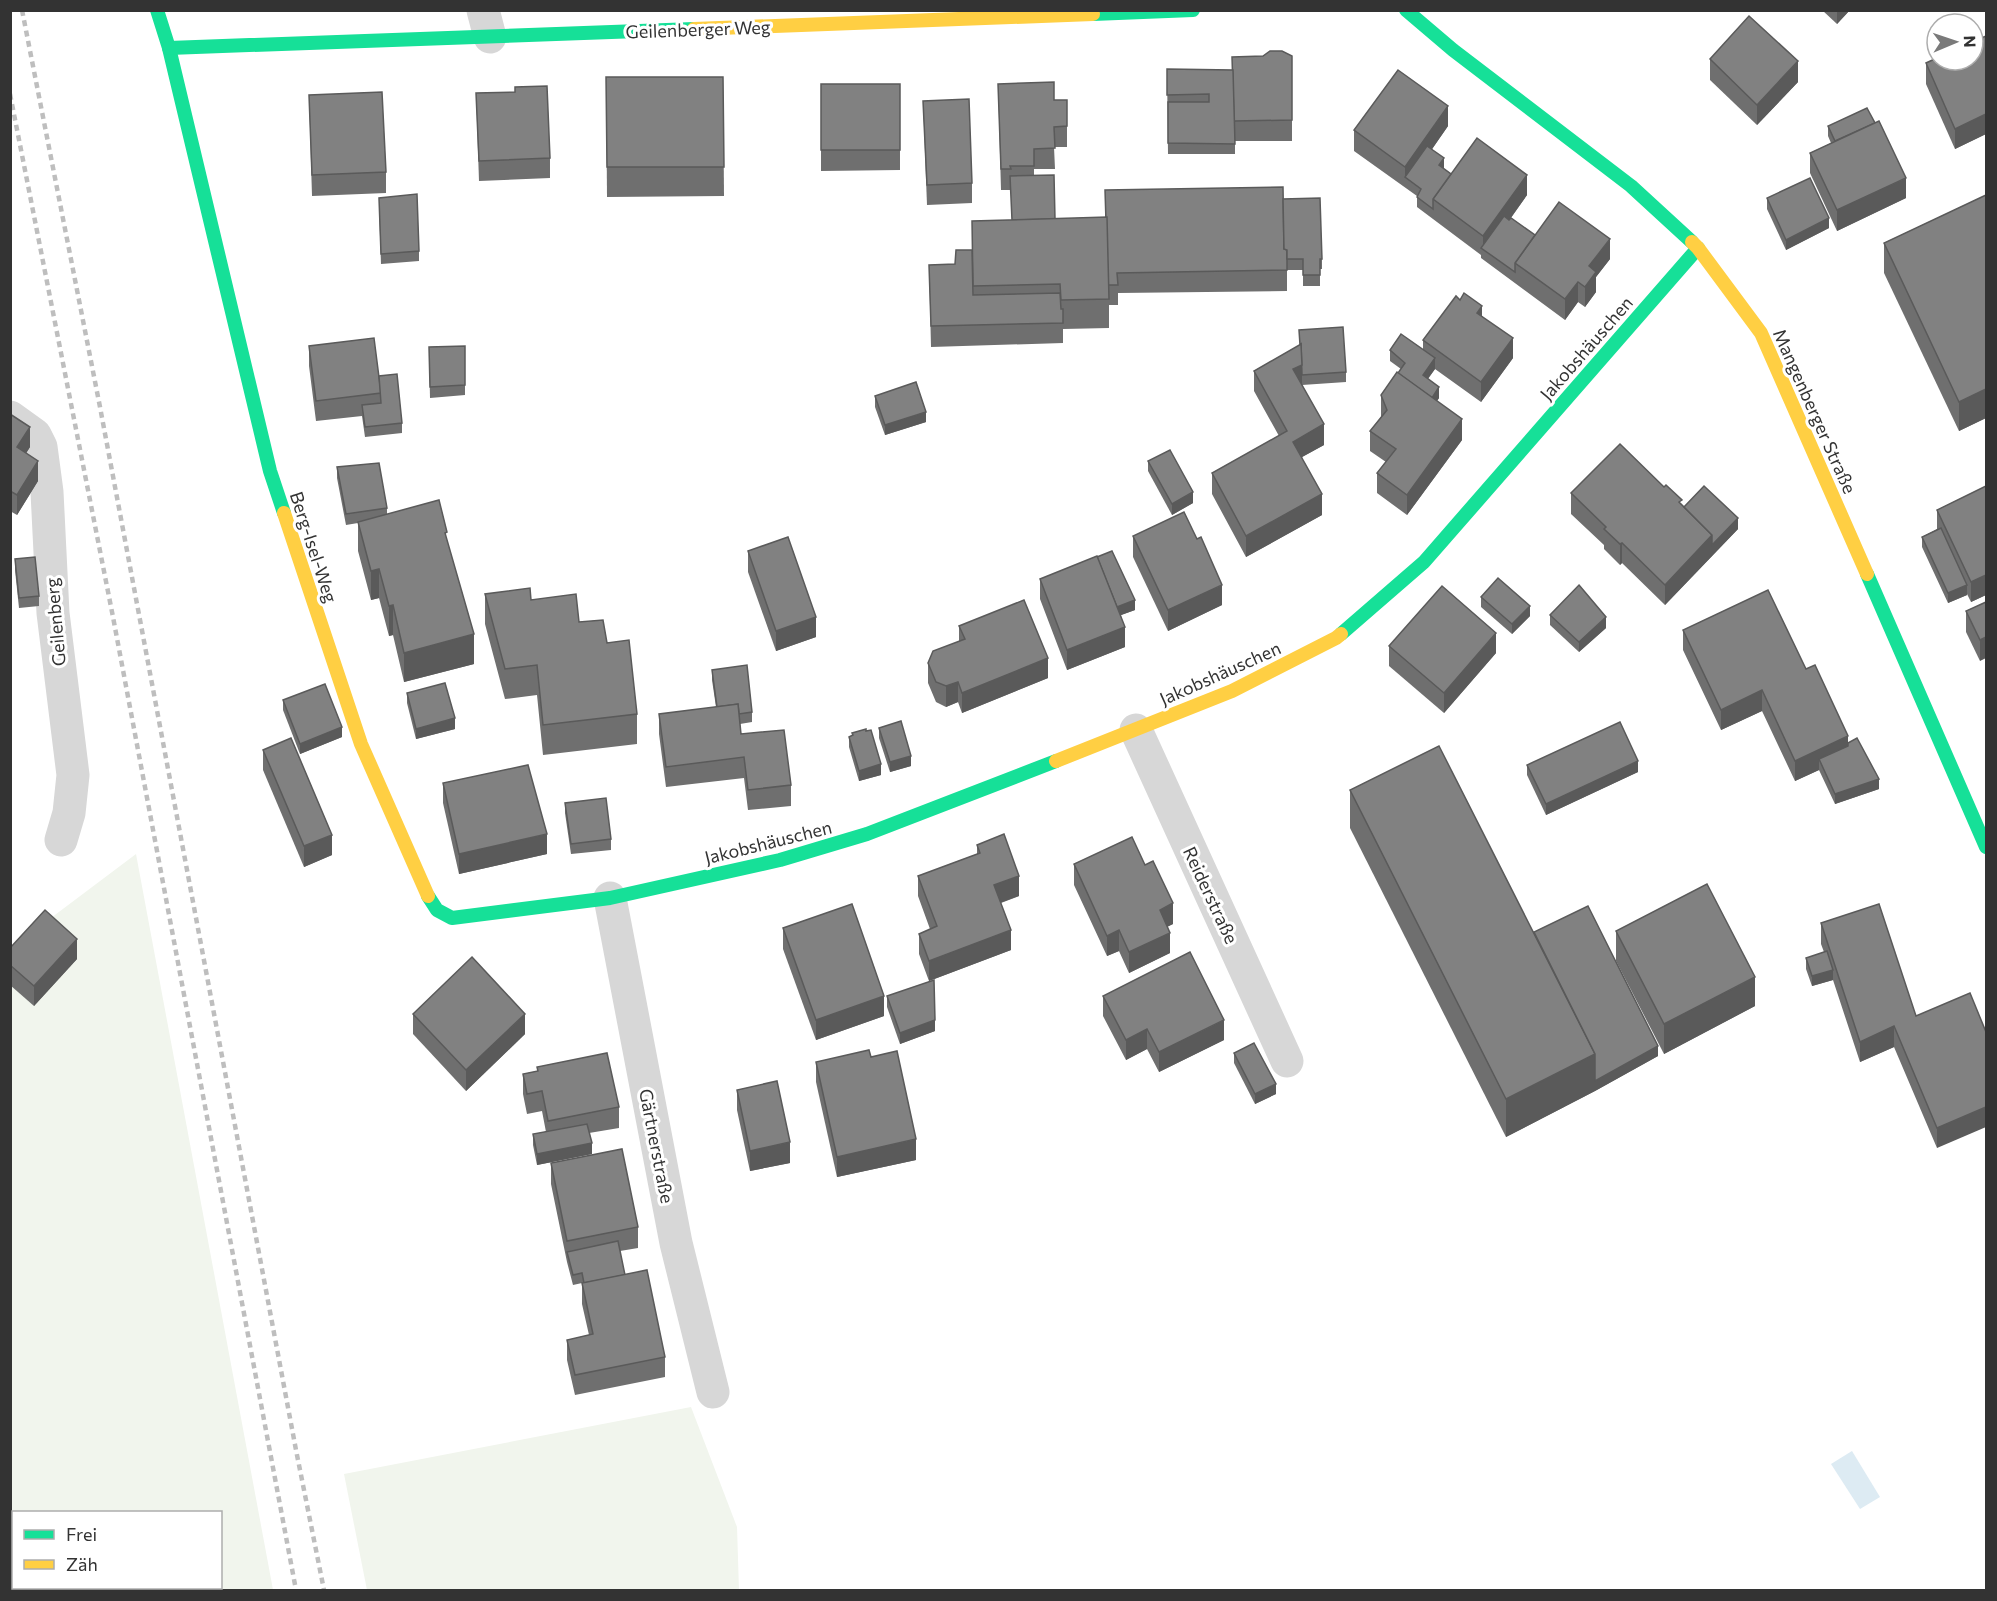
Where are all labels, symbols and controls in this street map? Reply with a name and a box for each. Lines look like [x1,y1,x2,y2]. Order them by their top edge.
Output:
north arrow [1925,12,1985,72]
street label: Geilenberger Weg [625,15,771,43]
text: N [1961,35,1980,48]
street label: Jakobshäuschen [1535,292,1637,404]
street label: Mangenberger Straße [1769,325,1861,497]
street label: Berg-Isel-Weg [286,489,342,606]
street label: Geilenberg [40,577,70,667]
street label: Jakobshäuschen [1156,636,1284,710]
street label: Jakobshäuschen [702,816,834,868]
street label: Reiderstraße [1179,843,1243,947]
street label: Gärtnerstraße [635,1087,679,1205]
legend [12,1511,222,1589]
text: Frei [66,1523,97,1545]
text: Zäh [66,1553,98,1575]

